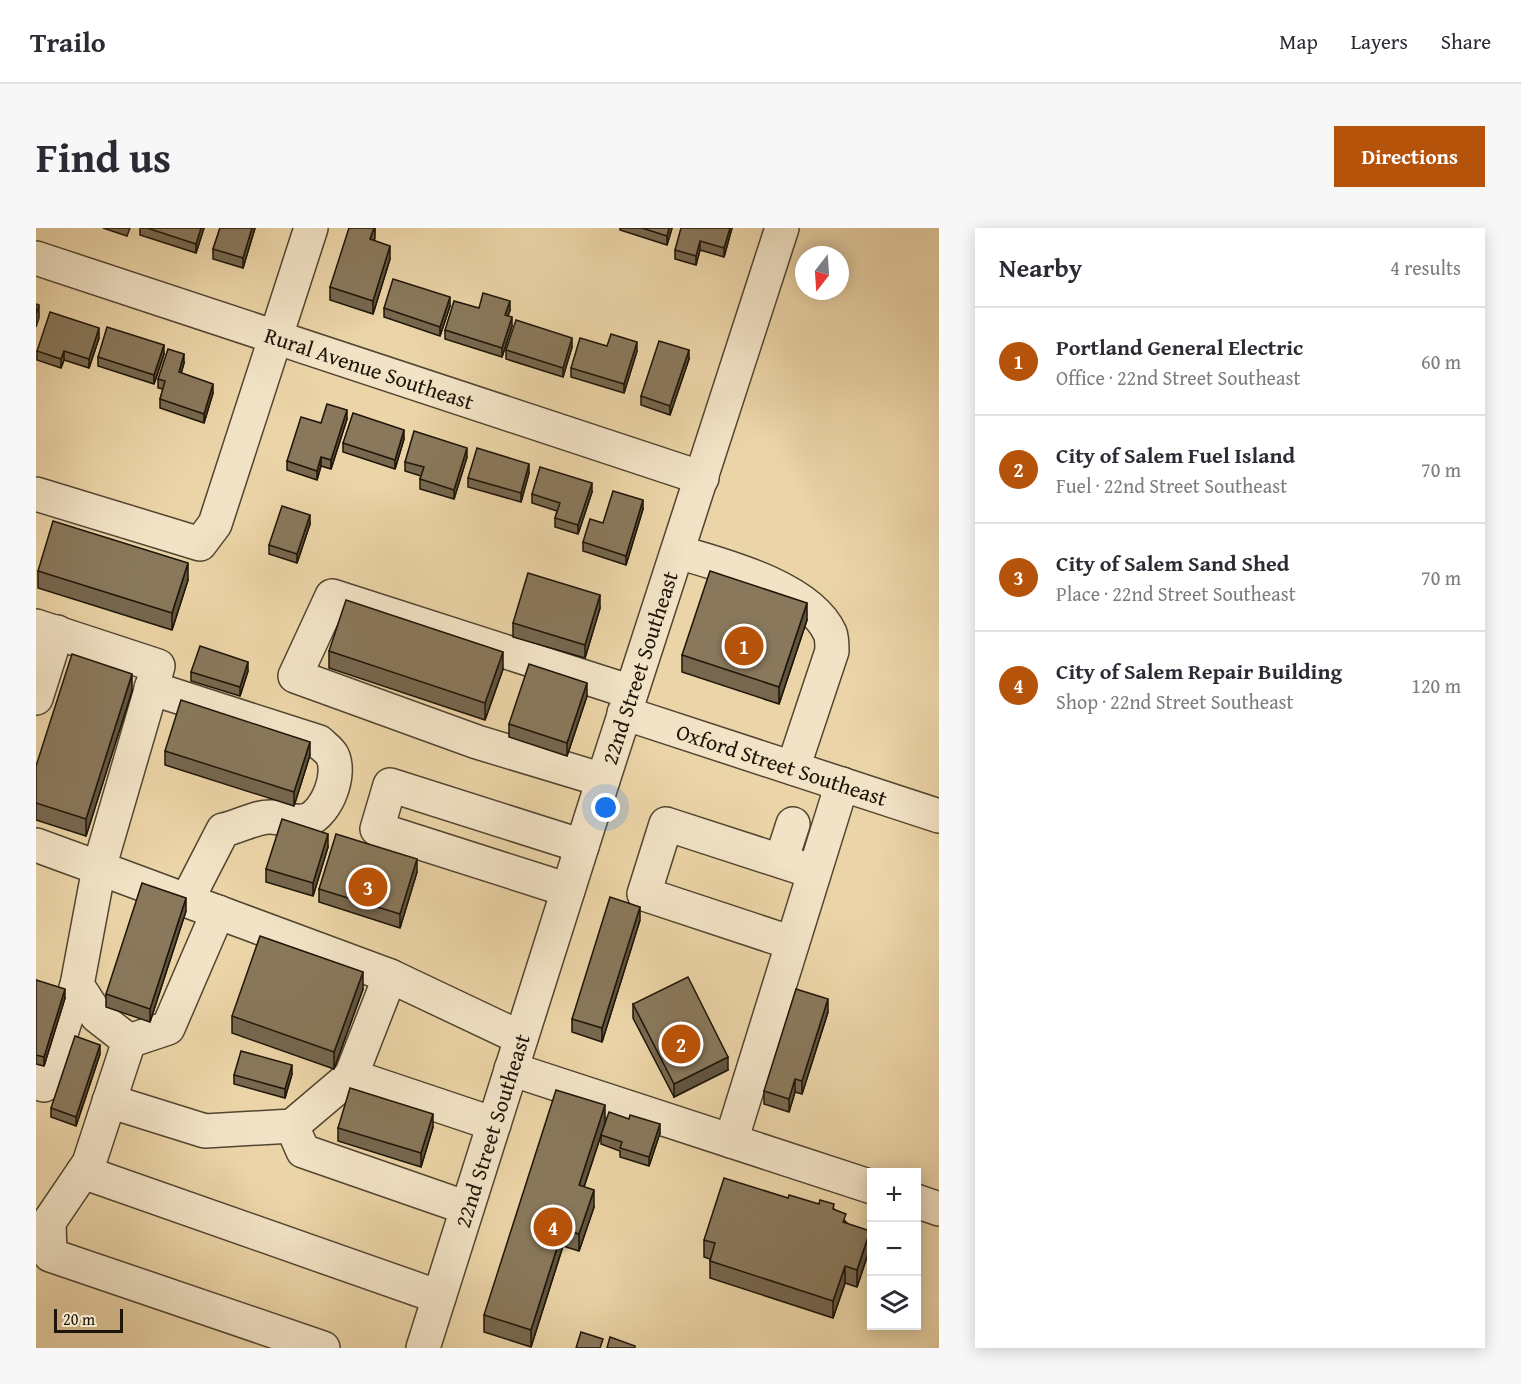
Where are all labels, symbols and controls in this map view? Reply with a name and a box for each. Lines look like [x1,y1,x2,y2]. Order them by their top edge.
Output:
text: Trailo [30,21,106,62]
text: Map [1279,26,1318,57]
text: Layers [1351,26,1408,57]
text: Share [1441,26,1491,57]
text: Find us [36,126,171,187]
button: Directions [1334,126,1485,187]
north arrow [795,246,849,300]
text: Nearby [999,248,1082,287]
text: 4 results [1390,253,1461,282]
street label: Rural Avenue Southeast [260,319,478,418]
text: Portland General Electric [1056,331,1303,363]
text: 1 [1013,347,1024,376]
text: 60 m [1421,347,1461,376]
text: Office · 22nd Street Southeast [1056,363,1300,392]
text: City of Salem Fuel Island [1056,439,1295,471]
text: 2 [1013,455,1024,484]
text: 70 m [1421,455,1461,484]
text: Fuel · 22nd Street Southeast [1056,471,1287,500]
text: City of Salem Sand Shed [1056,547,1289,579]
text: 3 [1013,563,1024,592]
text: 70 m [1421,563,1461,592]
street label: 22nd Street Southeast [593,566,686,769]
text: Place · 22nd Street Southeast [1056,579,1296,608]
pin: 1 [724,624,764,668]
text: City of Salem Repair Building [1056,655,1342,687]
text: 4 [1013,671,1024,700]
text: 120 m [1411,671,1461,700]
text: Shop · 22nd Street Southeast [1056,687,1294,716]
street label: Oxford Street Southeast [672,715,892,814]
your location [591,793,620,822]
pin: 3 [348,864,388,910]
pin: 2 [662,1022,700,1066]
street label: 22nd Street Southeast [446,1029,538,1232]
map controls [867,1168,921,1330]
button: + [867,1168,921,1222]
pin: 4 [534,1204,572,1250]
button: − [867,1222,921,1276]
button: layers [867,1276,921,1330]
scale bar [54,1306,123,1334]
text: 20 m [63,1307,95,1331]

